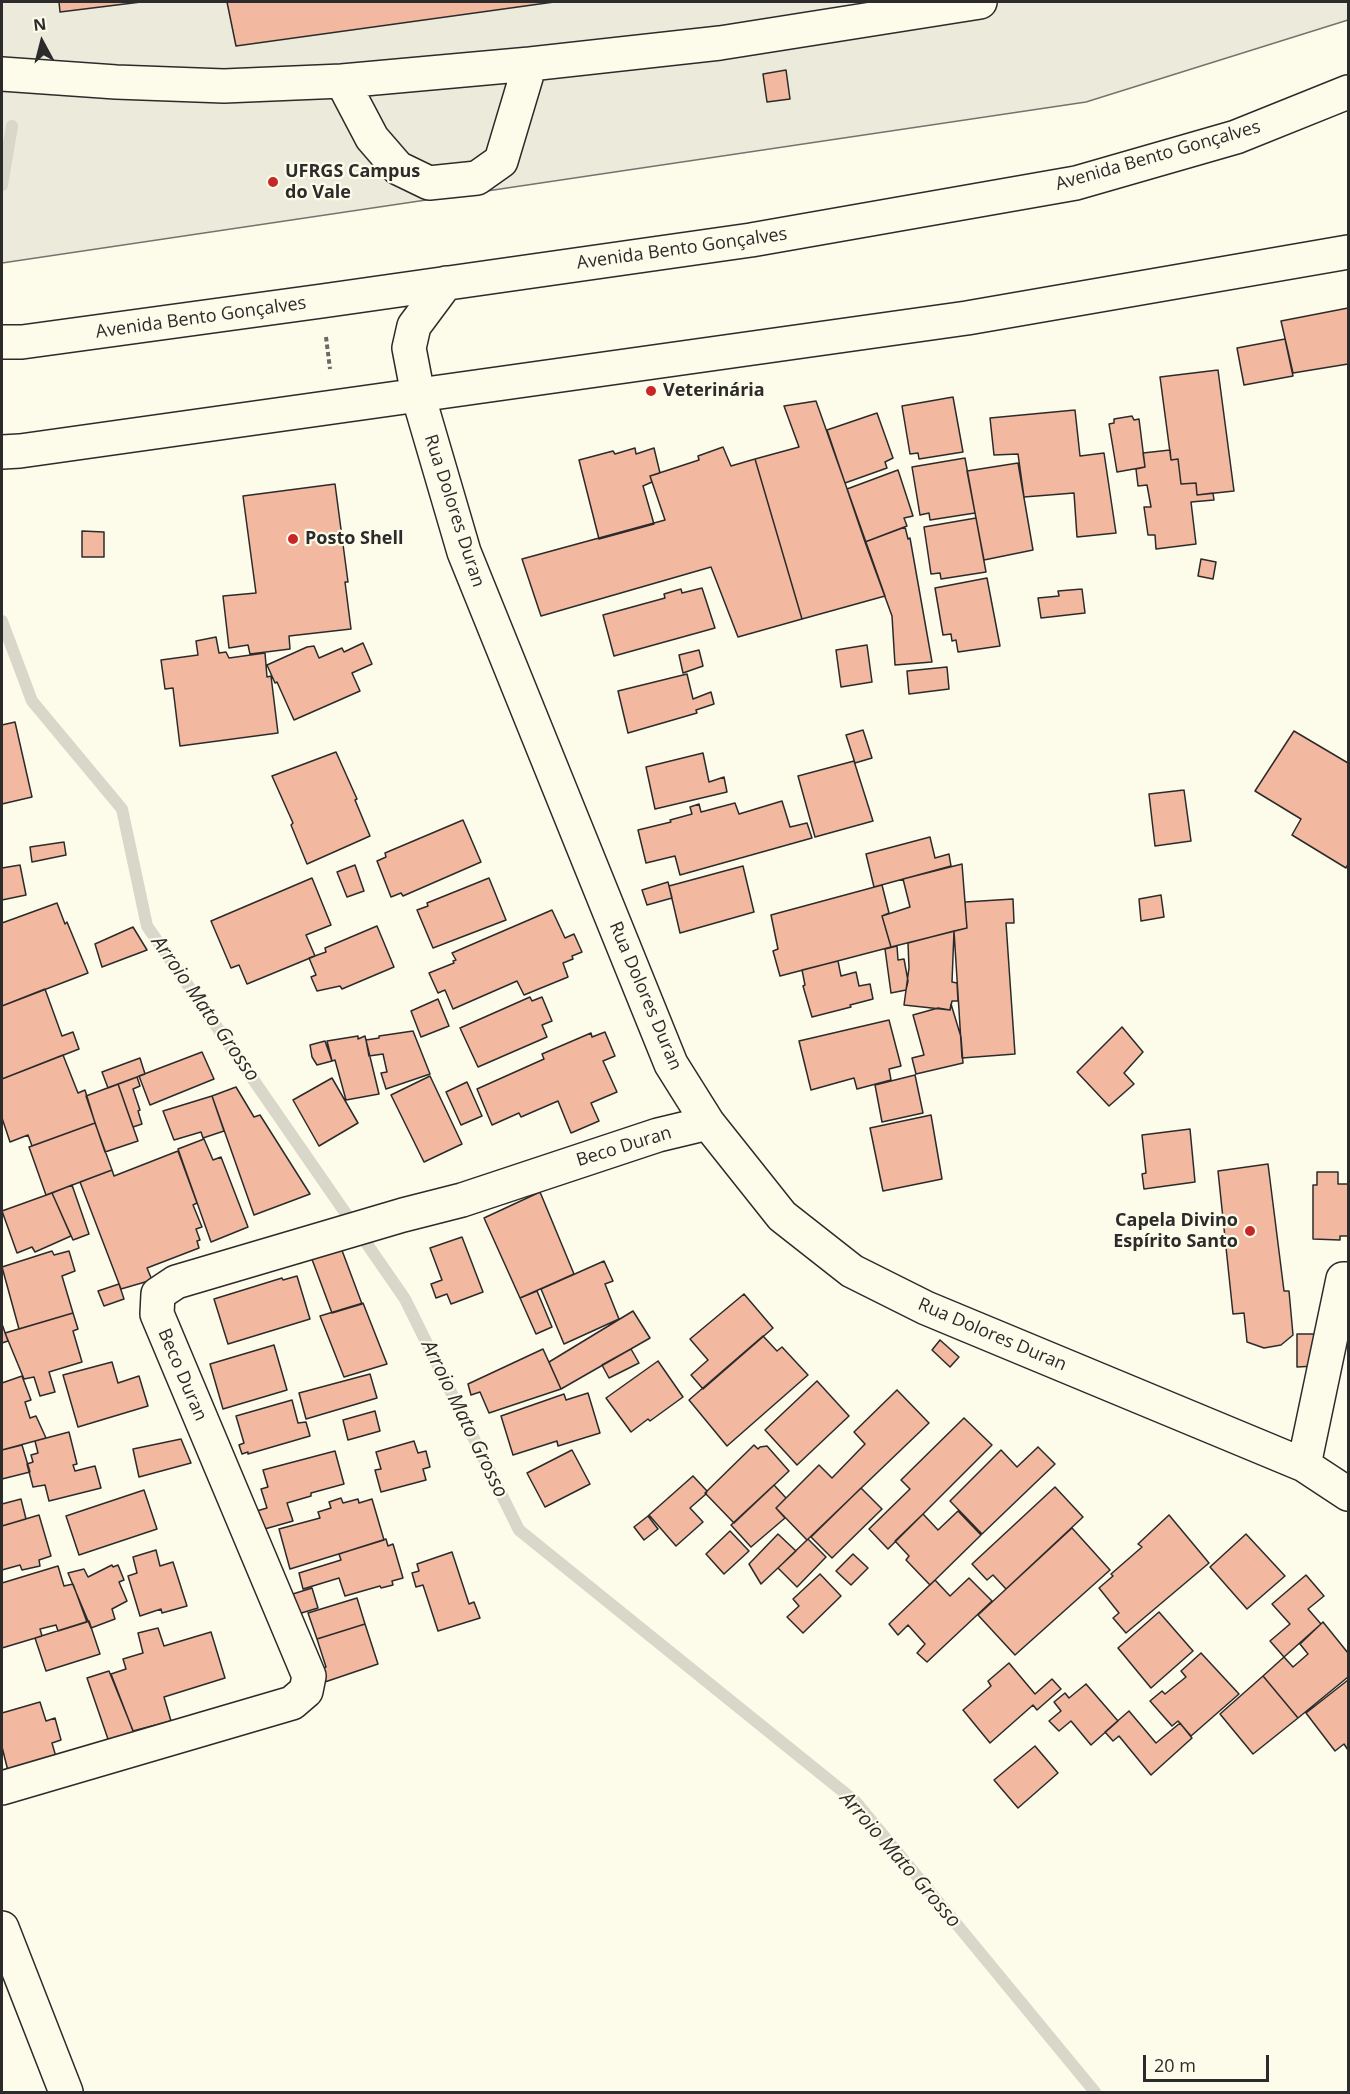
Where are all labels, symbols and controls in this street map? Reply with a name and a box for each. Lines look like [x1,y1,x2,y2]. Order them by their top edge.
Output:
north arrow [12,12,72,72]
text: N [32,12,48,36]
street label: Avenida Bento Gonçalves [1053,116,1263,196]
place label: UFRGS Campus do Vale [285,161,420,204]
marker: UFRGS Campus do Vale [266,175,280,189]
street label: Avenida Bento Gonçalves [575,224,789,274]
street label: Avenida Bento Gonçalves [94,293,308,343]
place label: Veterinária [663,380,765,402]
marker: Veterinária [644,384,658,398]
street label: Rua Dolores Duran [419,432,489,590]
place label: Posto Shell [305,528,403,550]
marker: Posto Shell [286,532,300,546]
street label: Rua Dolores Duran [604,918,686,1074]
water label: Arroio Mato Grosso [146,932,264,1086]
street label: Beco Duran [574,1122,674,1172]
place label: Capela Divino Espírito Santo [1113,1210,1238,1252]
marker: Capela Divino Espírito Santo [1243,1224,1257,1238]
street label: Rua Dolores Duran [914,1294,1070,1376]
street label: Beco Duran [153,1326,211,1424]
water label: Arroio Mato Grosso [415,1336,513,1502]
water label: Arroio Mato Grosso [834,1787,966,1933]
scale bar [1146,2043,1272,2081]
text: 20 m [1154,2053,1196,2077]

